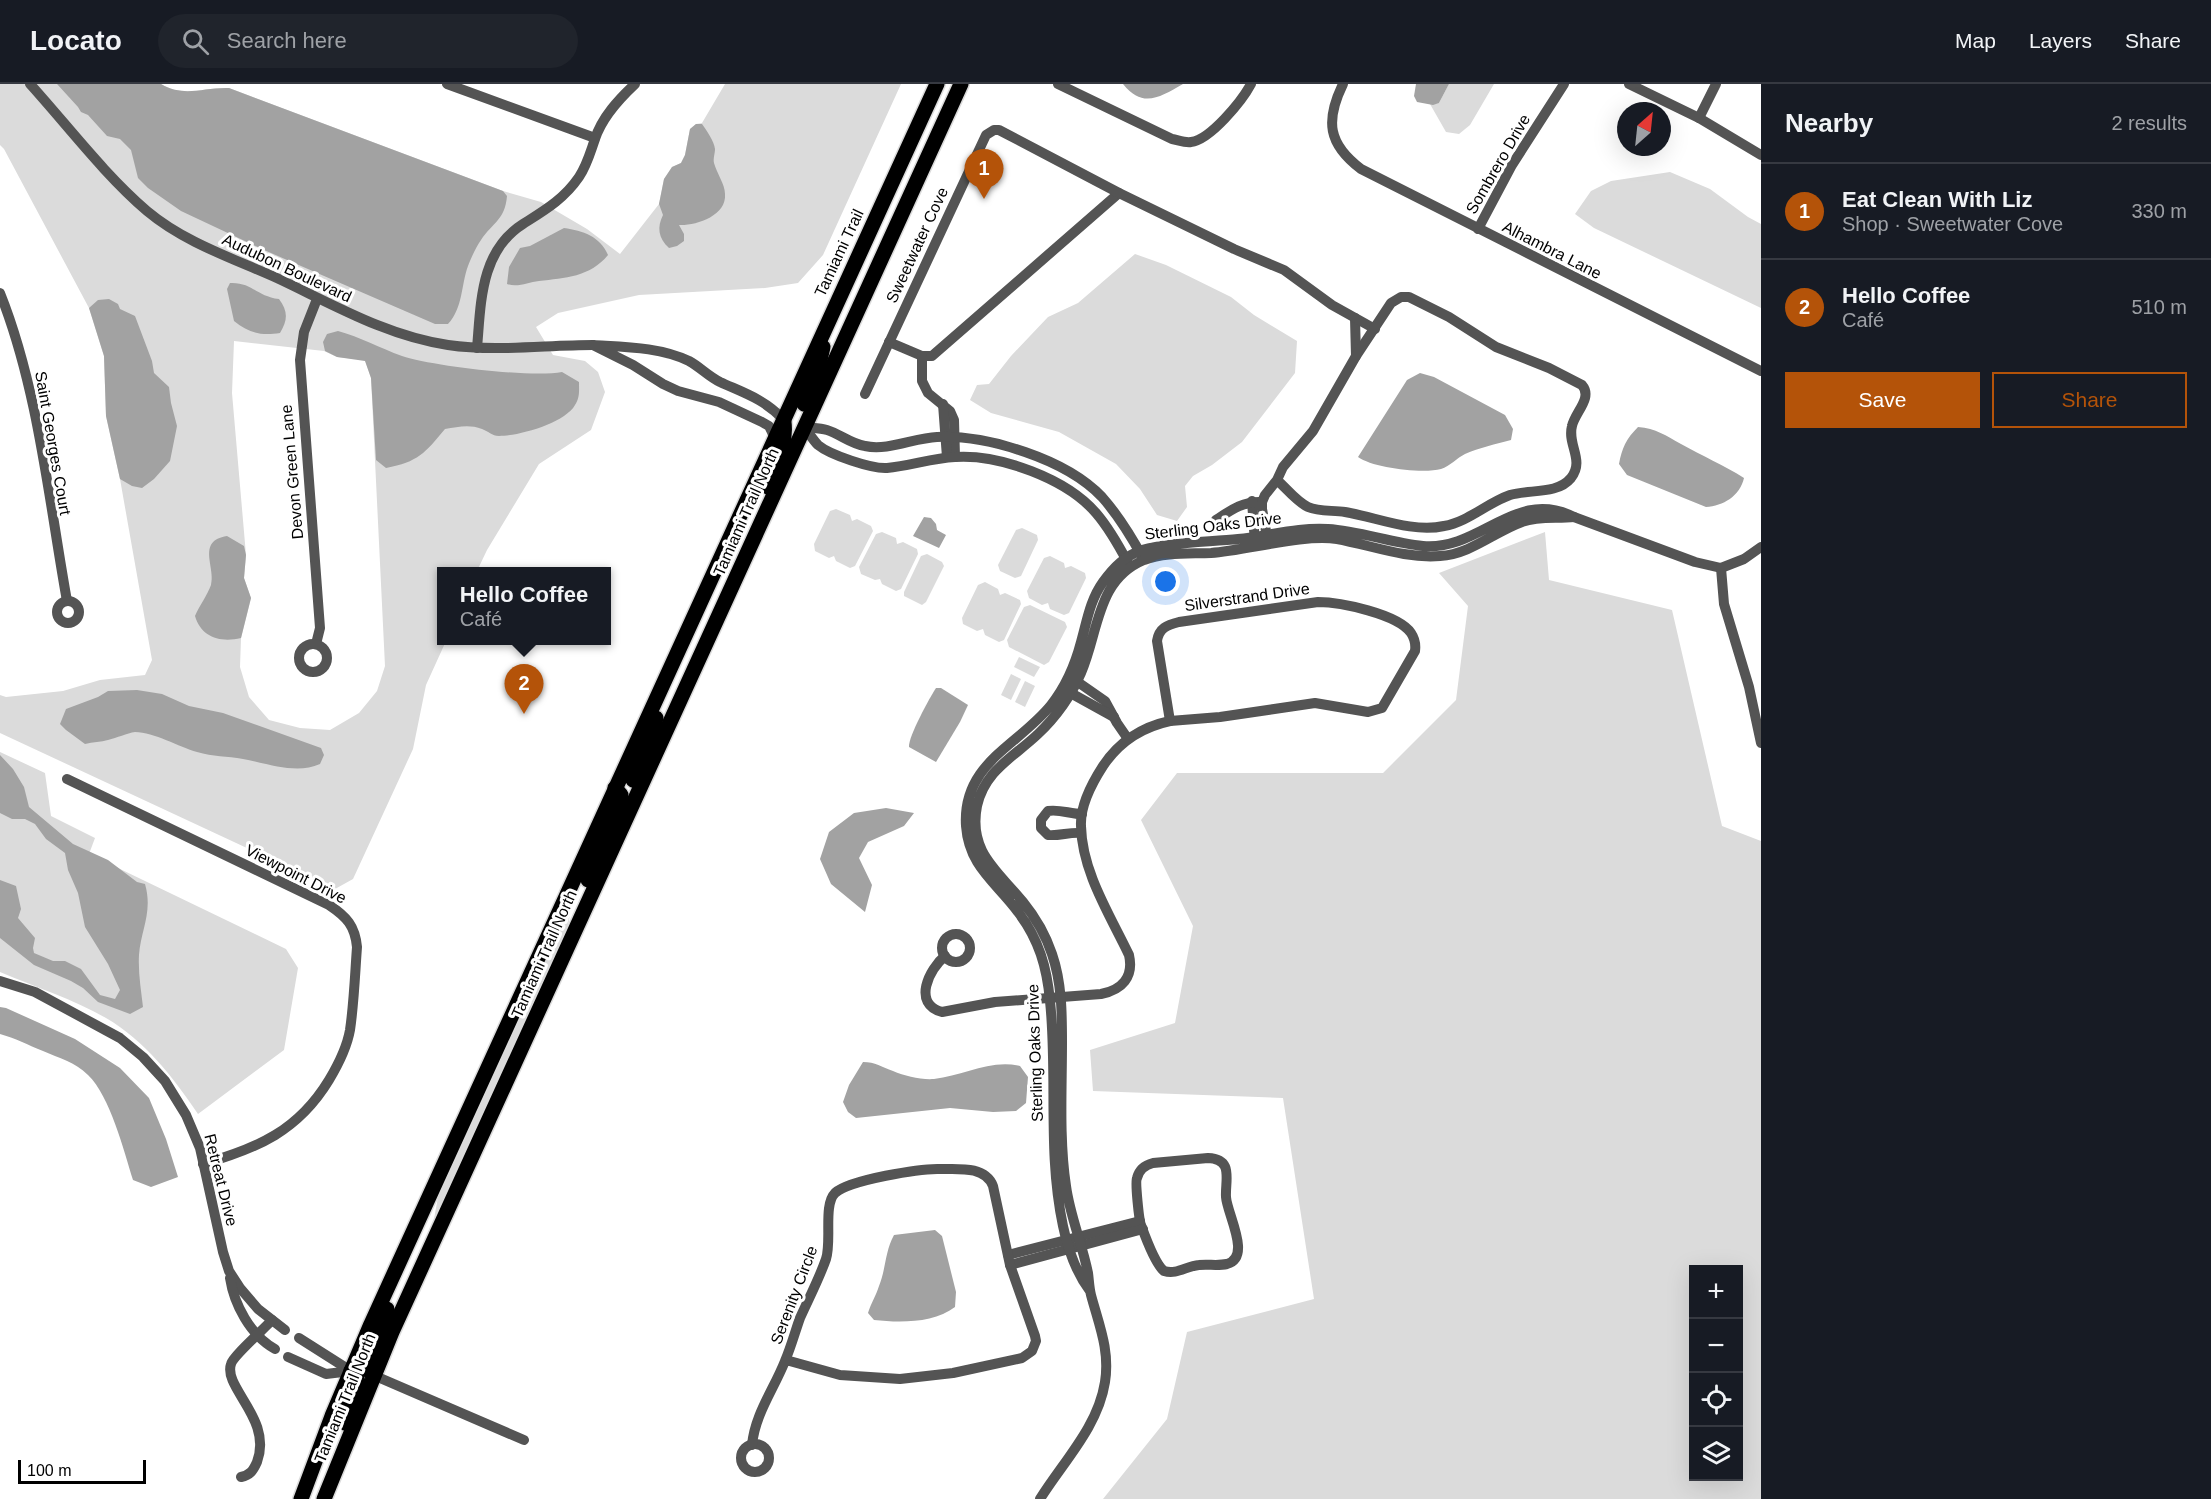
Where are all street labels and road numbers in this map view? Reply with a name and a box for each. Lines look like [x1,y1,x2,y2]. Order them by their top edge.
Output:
street label: Sombrero Drive [1463,111,1533,217]
street label: Sweetwater Cove [883,184,951,305]
street label: Tamiami Trail [811,207,867,299]
street label: Alhambra Lane [1500,218,1604,282]
street label: Audubon Boulevard [220,231,354,305]
street label: Saint Georges Court [32,370,74,517]
street label: Devon Green Lane [278,404,306,540]
street label: Tamiami Trail North [710,446,782,578]
street label: Sterling Oaks Drive [1144,509,1283,543]
street label: Silverstrand Drive [1183,580,1311,614]
street label: Viewpoint Drive [243,841,349,907]
street label: Tamiami Trail North [508,888,580,1020]
street label: Sterling Oaks Drive [1024,984,1046,1122]
street label: Retreat Drive [201,1132,241,1228]
street label: Serenity Circle [767,1243,821,1347]
street label: Tamiami Trail North [311,1331,379,1465]

